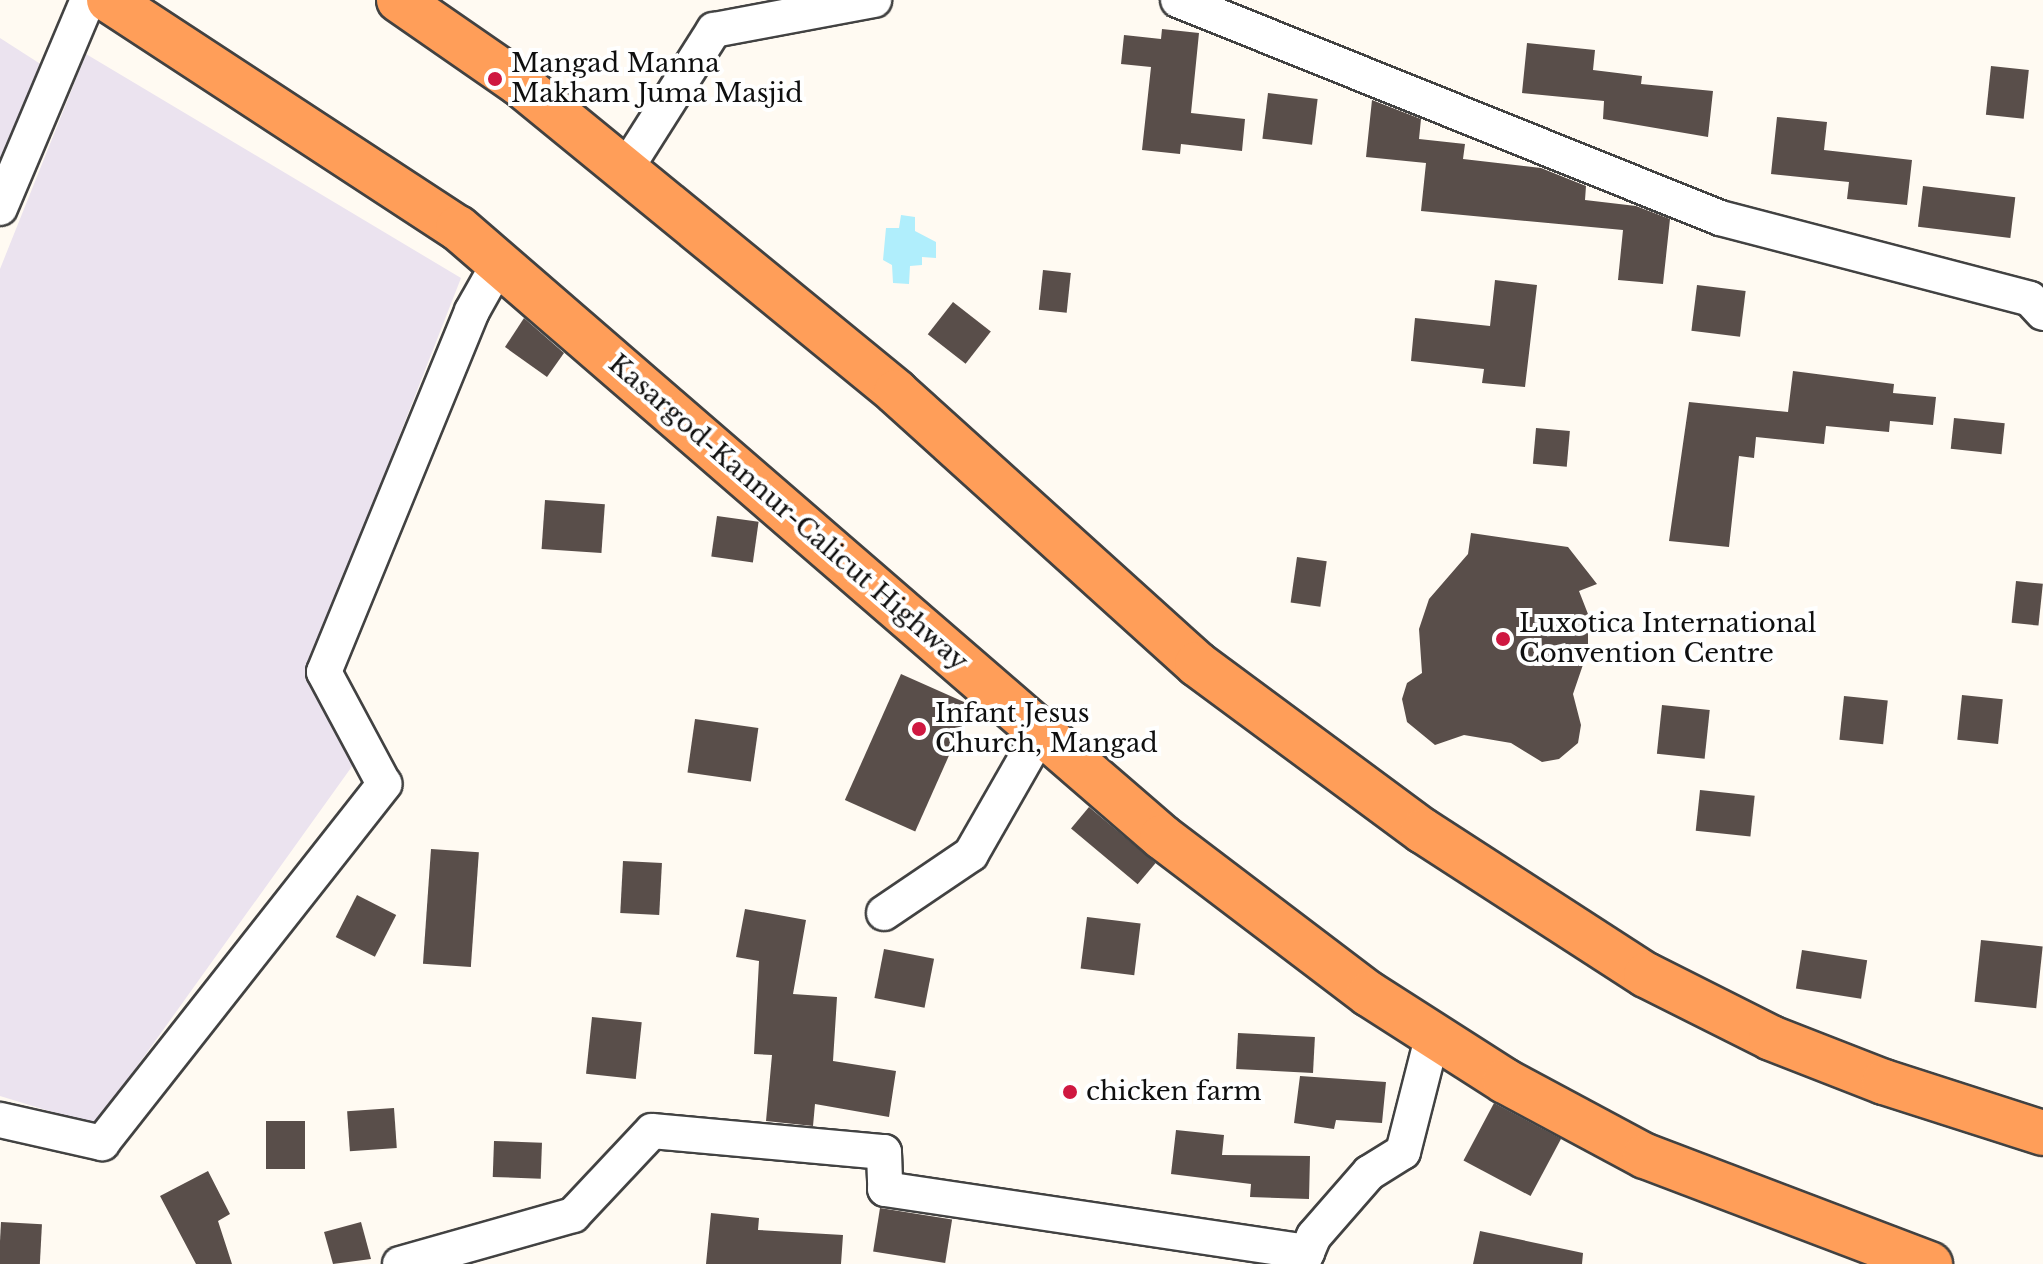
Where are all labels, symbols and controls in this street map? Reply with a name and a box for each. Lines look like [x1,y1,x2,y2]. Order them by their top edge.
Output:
place label: Mangad Manna Makham Juma Masjid [511,48,803,110]
marker: Mangad Manna Makham Juma Masjid [486,70,504,88]
street label: Kasargod-Kannur-Calicut Highway [602,348,974,678]
place label: Luxotica International Convention Centre [1519,608,1817,670]
marker: Luxotica International Convention Centre [1494,630,1512,648]
place label: Infant Jesus Church, Mangad [935,698,1158,760]
marker: Infant Jesus Church, Mangad [910,720,928,738]
place label: chicken farm [1086,1076,1261,1108]
marker: chicken farm [1061,1083,1079,1101]

